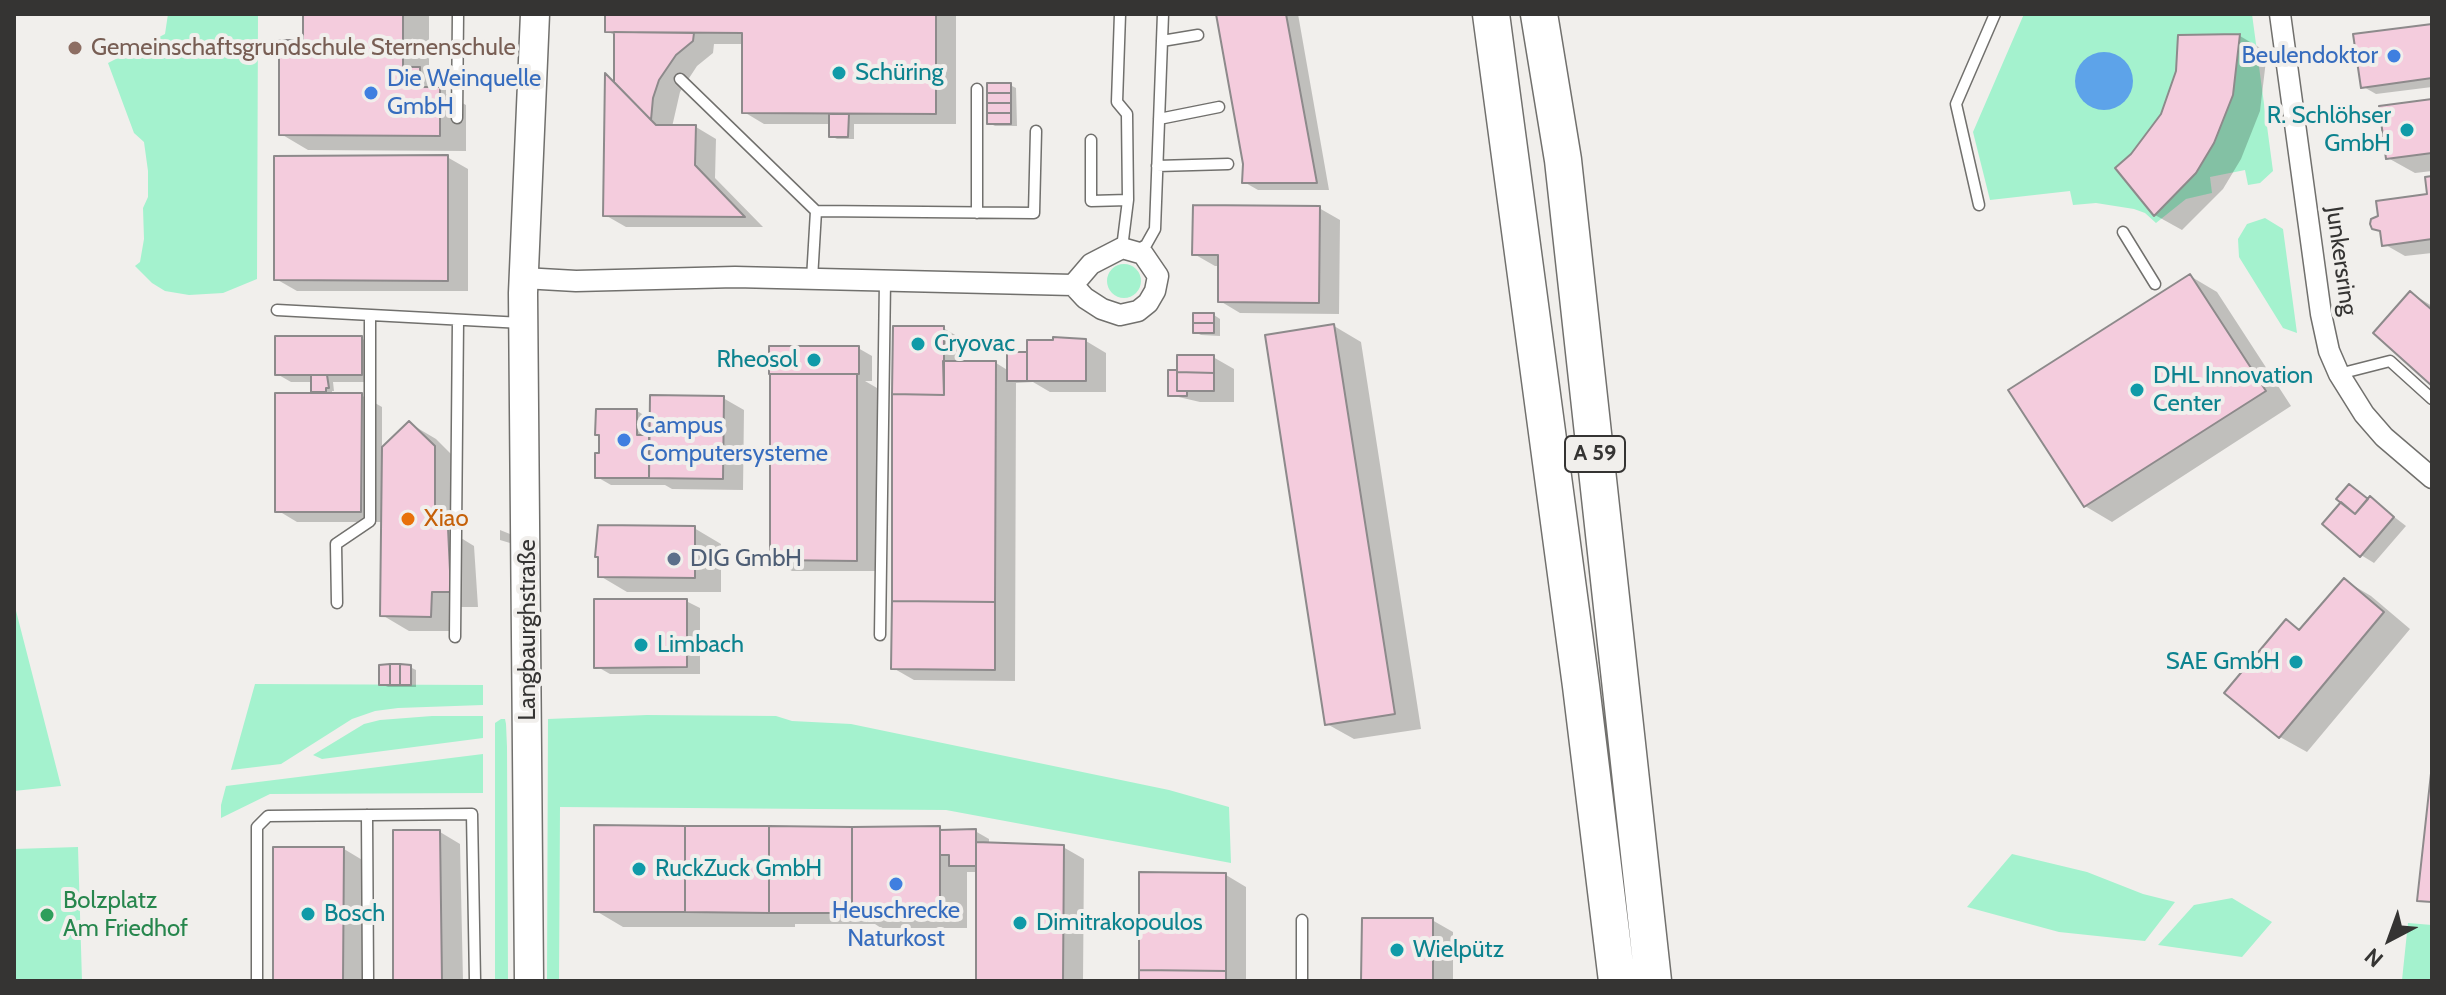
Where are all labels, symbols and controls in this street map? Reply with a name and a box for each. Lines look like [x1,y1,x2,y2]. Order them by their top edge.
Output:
place label: Gemeinschaftsgrundschule Sternenschule [91,34,516,62]
marker: Gemeinschaftsgrundschule Sternenschule [66,39,84,57]
place label: Beulendoktor [2242,42,2378,70]
marker: Beulendoktor [2385,47,2403,65]
place label: Schüring [855,59,944,87]
marker: Schüring [830,64,848,82]
place label: Die Weinquelle GmbH [387,65,541,121]
marker: Die Weinquelle GmbH [362,84,380,102]
place label: R. Schlöhser GmbH [2267,102,2391,158]
marker: R. Schlöhser GmbH [2398,121,2416,139]
street label: Junkersring [2319,205,2363,317]
place label: Cryovac [934,330,1015,358]
marker: Cryovac [909,335,927,353]
place label: Rheosol [716,346,798,374]
marker: Rheosol [805,351,823,369]
place label: DHL Innovation Center [2153,362,2313,418]
marker: DHL Innovation Center [2128,381,2146,399]
place label: Campus Computersysteme [640,412,828,468]
marker: Campus Computersysteme [615,431,633,449]
road number: A 59 [1565,436,1625,472]
place label: Xiao [424,505,469,533]
marker: Xiao [399,510,417,528]
street label: Langbaurghstraße [514,539,542,721]
place label: DIG GmbH [690,545,802,573]
marker: DIG GmbH [665,550,683,568]
place label: Limbach [657,631,744,659]
marker: Limbach [632,636,650,654]
place label: SAE GmbH [2166,648,2280,676]
marker: SAE GmbH [2287,653,2305,671]
place label: RuckZuck GmbH [655,855,822,883]
marker: RuckZuck GmbH [630,860,648,878]
marker: Heuschrecke Naturkost [887,875,905,893]
place label: Bolzplatz Am Friedhof [63,887,188,943]
place label: Heuschrecke Naturkost [832,897,960,953]
north arrow [2350,899,2430,979]
place label: Bosch [324,900,385,928]
marker: Bosch [299,905,317,923]
marker: Bolzplatz Am Friedhof [38,906,56,924]
place label: Dimitrakopoulos [1036,909,1203,937]
marker: Dimitrakopoulos [1011,914,1029,932]
place label: Wielpütz [1413,936,1504,964]
marker: Wielpütz [1388,941,1406,959]
text: N [2359,942,2389,973]

